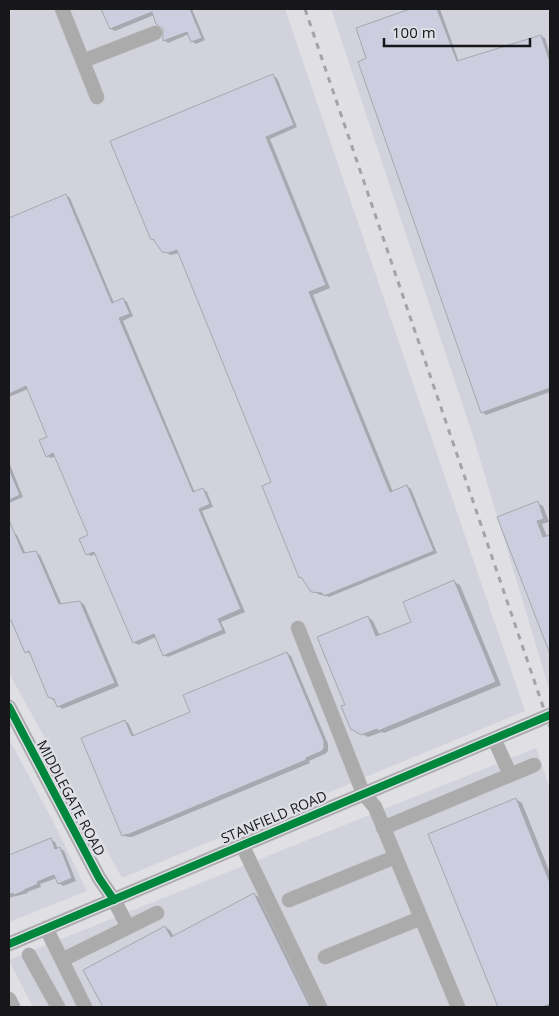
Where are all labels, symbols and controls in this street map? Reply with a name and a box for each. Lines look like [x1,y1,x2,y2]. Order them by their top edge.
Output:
scale bar [384,15,530,47]
text: 100 m [392,22,436,42]
street label: MIDDLEGATE ROAD [33,737,110,859]
street label: STANFIELD ROAD [218,786,330,847]

